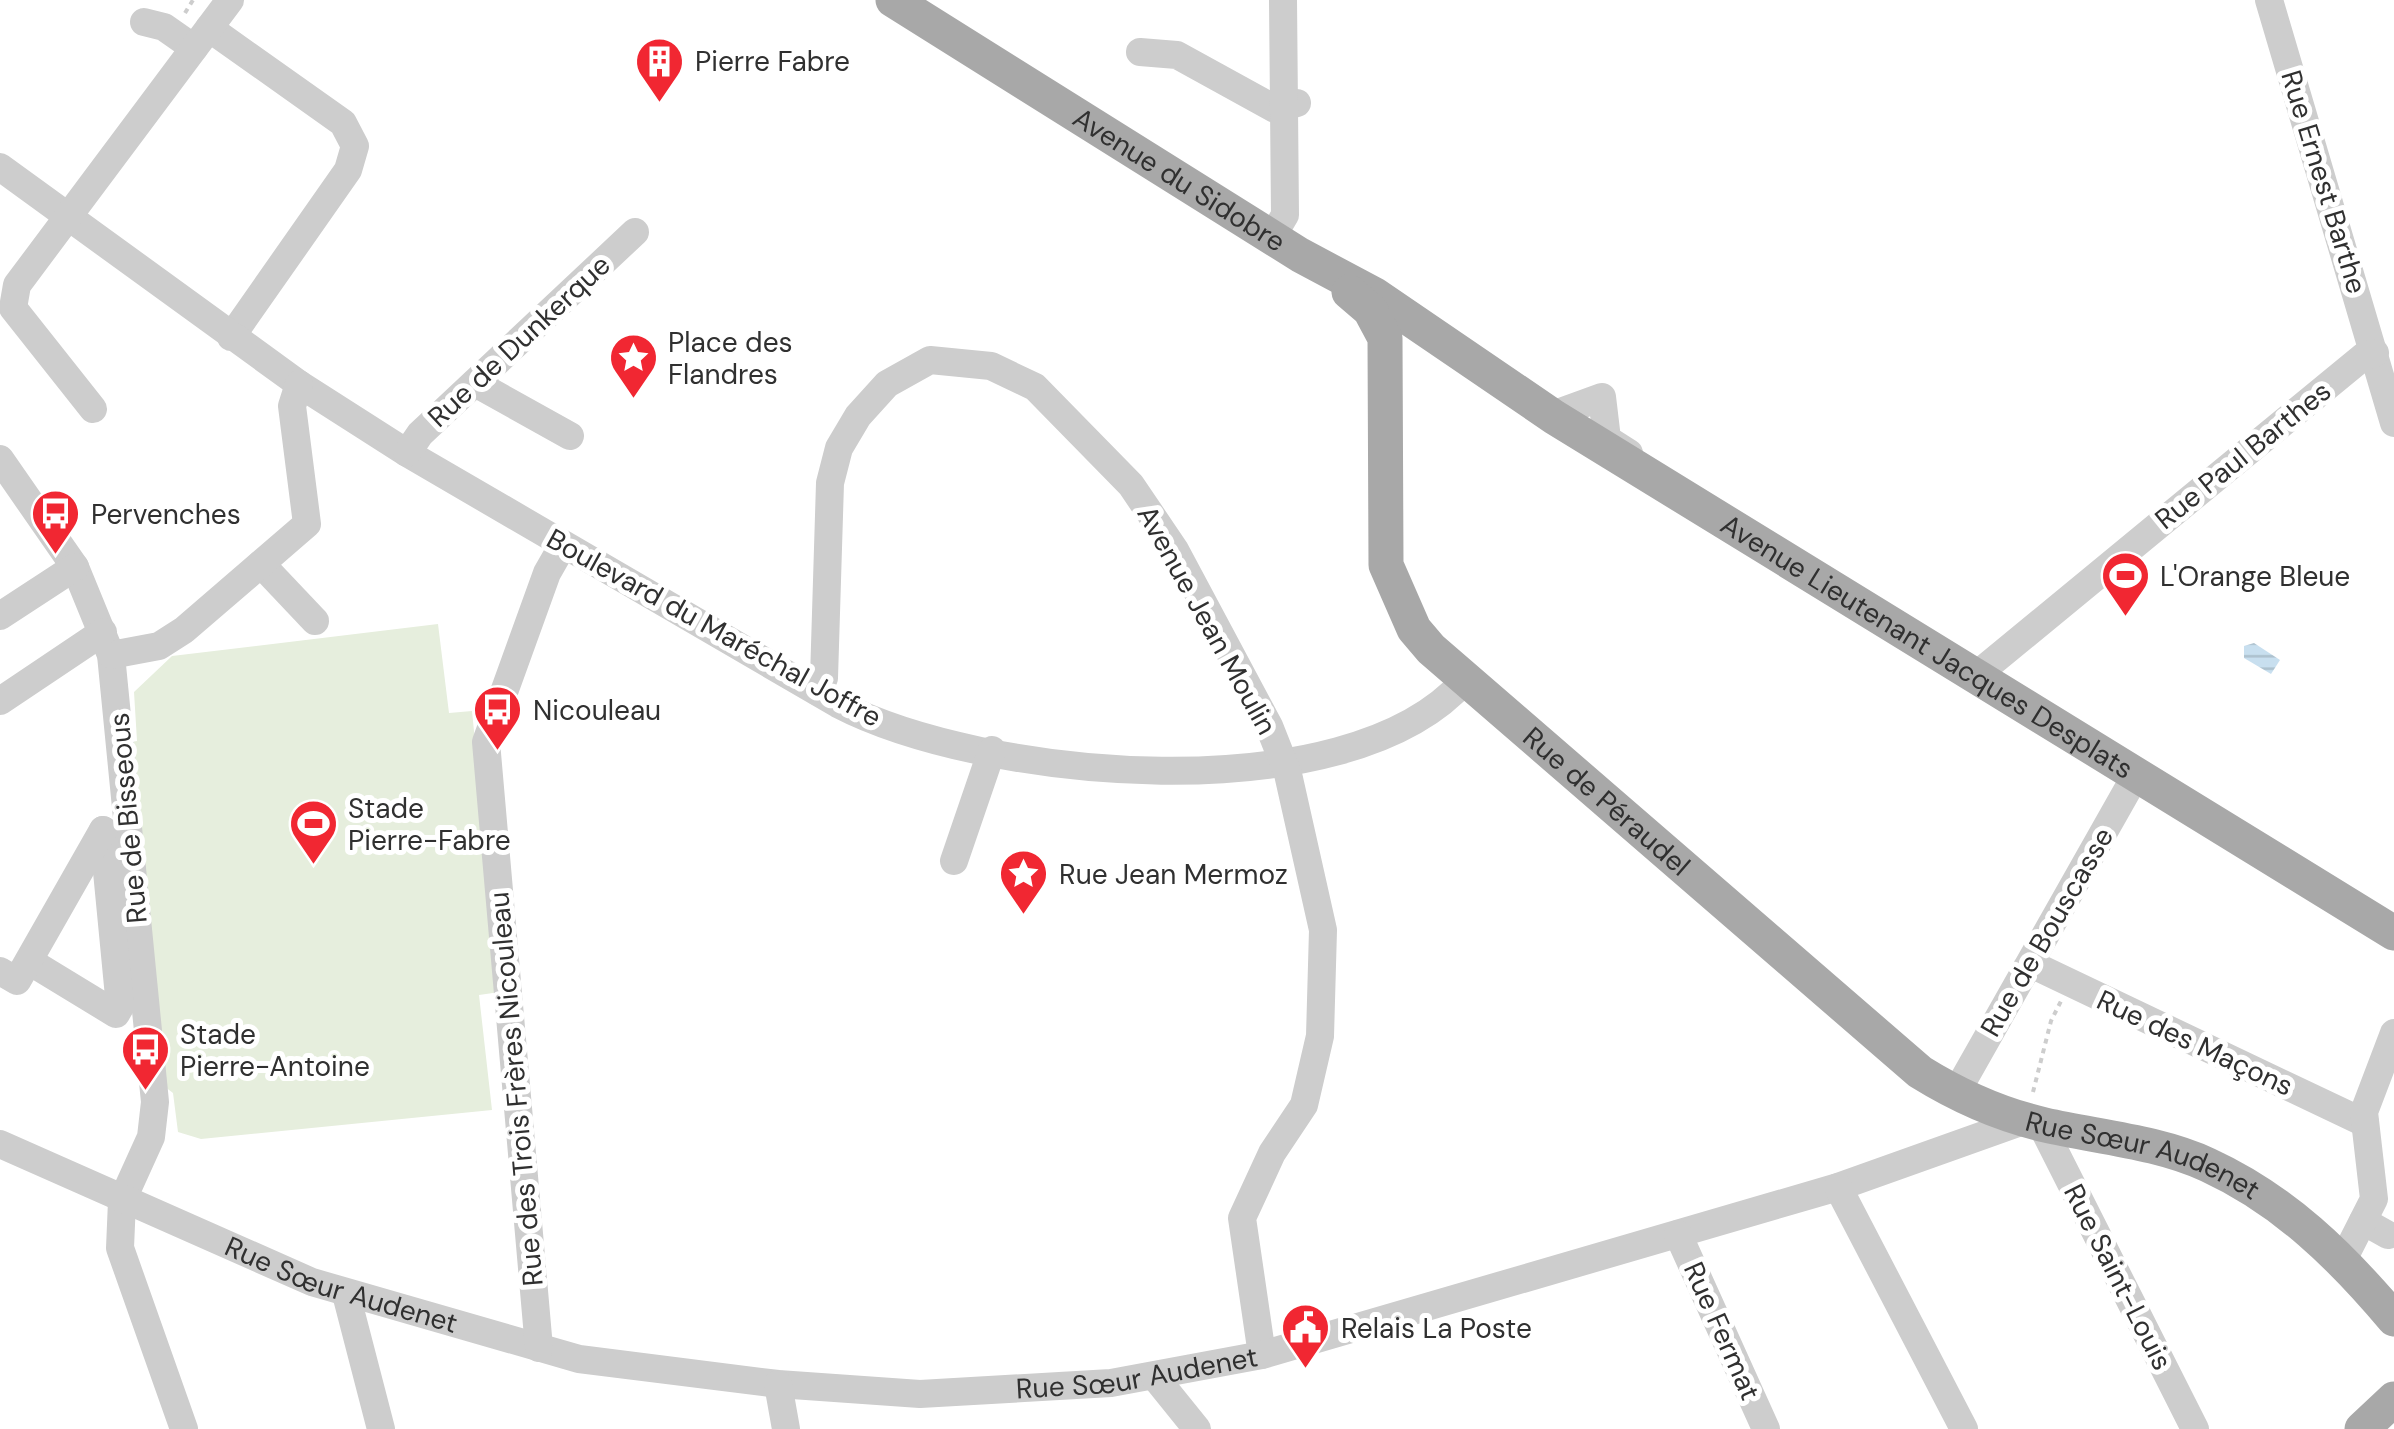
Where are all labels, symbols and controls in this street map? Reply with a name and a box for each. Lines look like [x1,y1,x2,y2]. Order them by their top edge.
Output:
building icon: Pierre Fabre [634,35,686,103]
place label: Pierre Fabre [695,43,850,80]
street label: Rue Ernest Barthe [2272,66,2376,298]
street label: Avenue du Sidobre [1066,99,1293,260]
street label: Rue de Dunkerque [420,247,618,435]
place label: Place des Flandres [668,324,793,393]
place icon: Place des Flandres [607,332,659,400]
street label: Rue Paul Barthes [2147,373,2339,537]
bus stop icon: Pervenches [30,488,82,556]
place label: Pervenches [91,496,241,533]
street label: Avenue Jean Moulin [1129,499,1285,741]
street label: Avenue Lieutenant Jacques Desplats [1714,506,2140,787]
street label: Boulevard du Maréchal Joffre [540,520,888,736]
sports icon: L'Orange Bleue [2099,550,2151,618]
place label: L'Orange Bleue [2160,558,2350,595]
bus stop icon: Nicouleau [472,684,524,752]
place label: Nicouleau [533,692,661,729]
street label: Rue de Bisseous [100,711,156,925]
street label: Rue de Péraudel [1515,719,1698,884]
place label: Stade Pierre-Fabre [348,790,511,859]
sports icon: Stade Pierre-Fabre [287,798,339,866]
street label: Rue de Bouscasse [1972,821,2122,1043]
place icon: Rue Jean Mermoz [998,848,1050,916]
place label: Rue Jean Mermoz [1059,856,1288,893]
street label: Rue des Trois Frères Nicouleau [480,890,552,1288]
street label: Rue des Maçons [2091,981,2299,1105]
place label: Stade Pierre-Antoine [180,1016,370,1085]
bus stop icon: Stade Pierre-Antoine [119,1024,171,1092]
street label: Rue Sœur Audenet [2021,1102,2267,1208]
street label: Rue Saint-Louis [2055,1178,2181,1376]
street label: Rue Sœur Audenet [219,1227,462,1342]
street label: Rue Fermat [1675,1256,1769,1406]
public building icon: Relais La Poste [1280,1302,1332,1370]
place label: Relais La Poste [1341,1310,1532,1347]
street label: Rue Sœur Audenet [1015,1338,1261,1407]

